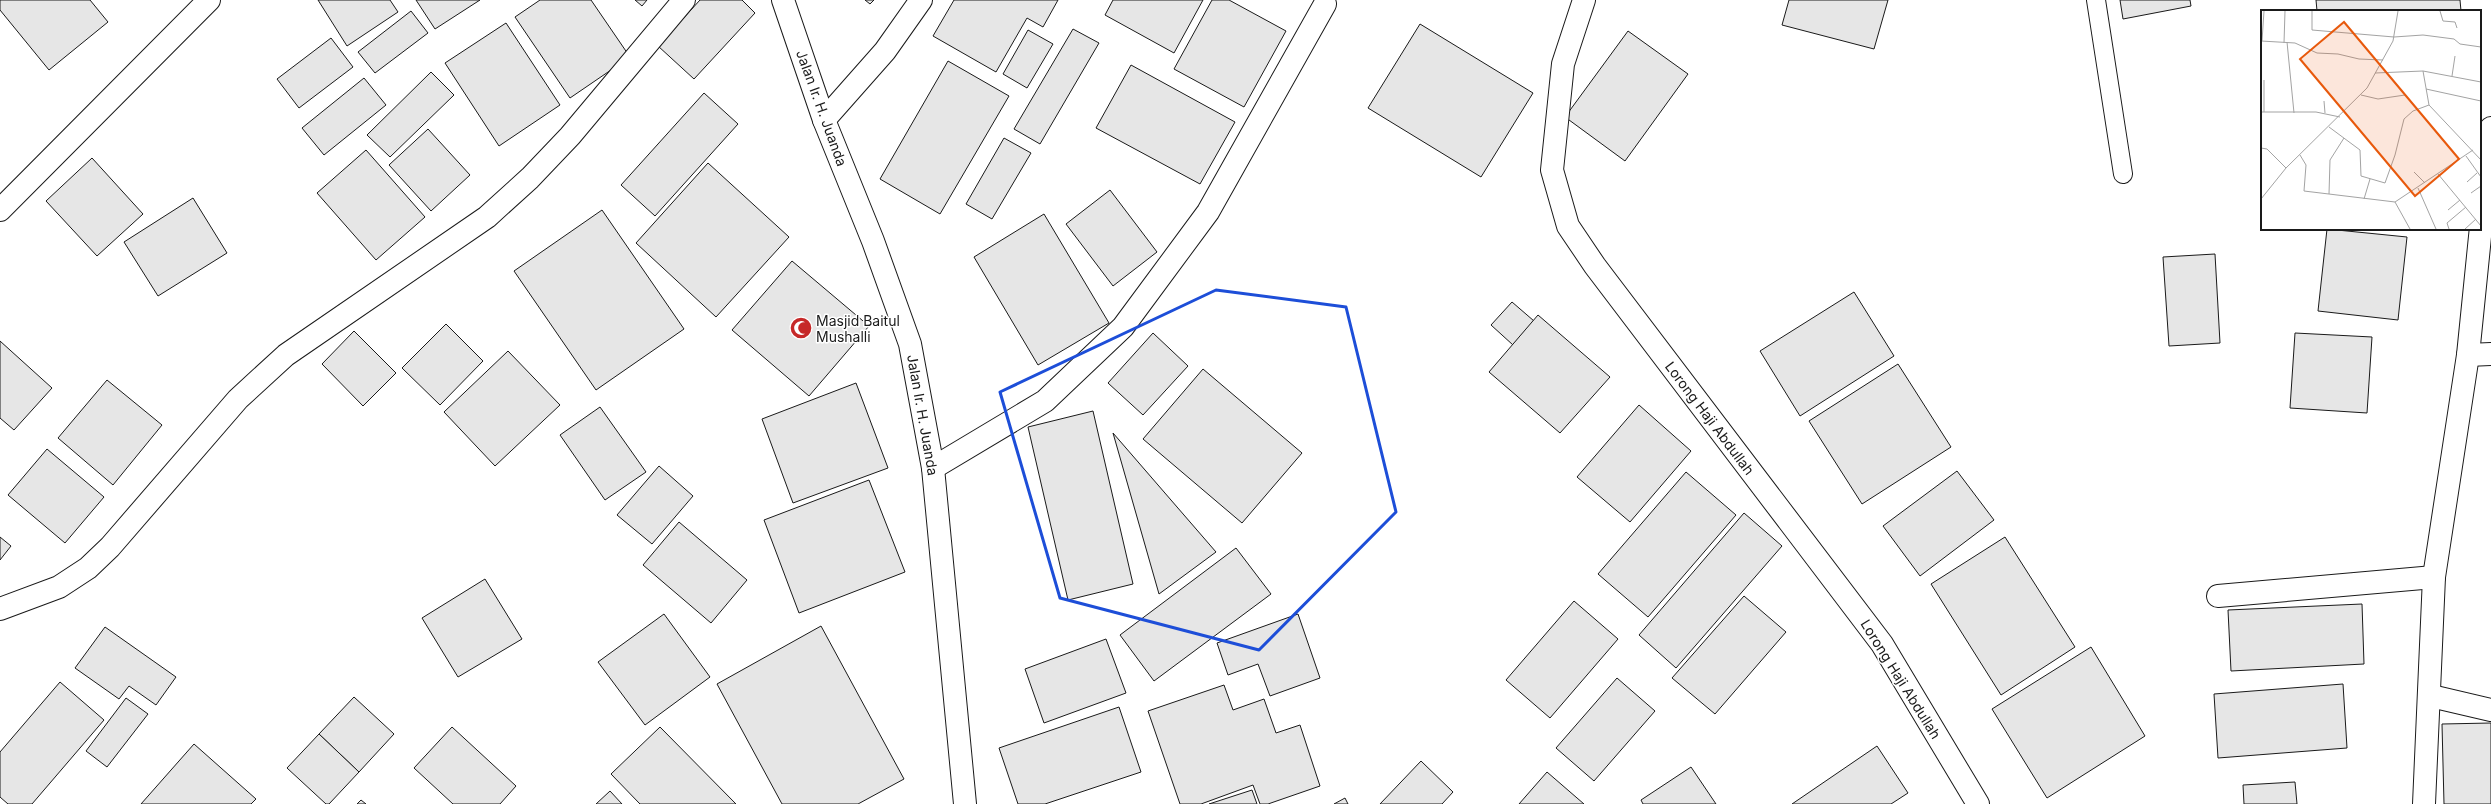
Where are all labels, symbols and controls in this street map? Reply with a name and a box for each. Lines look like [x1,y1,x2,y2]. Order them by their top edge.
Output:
inset map [2261,10,2481,230]
street label: Jalan Ir. H. Juanda [793,47,851,169]
place label: Masjid Baitul Mushalli [816,312,900,345]
mosque icon: Masjid Baitul Mushalli [788,315,814,341]
street label: Jalan Ir. H. Juanda [904,353,942,477]
street label: Lorong Haji Abdullah [1662,358,1758,478]
street label: Lorong Haji Abdullah [1857,616,1945,742]

